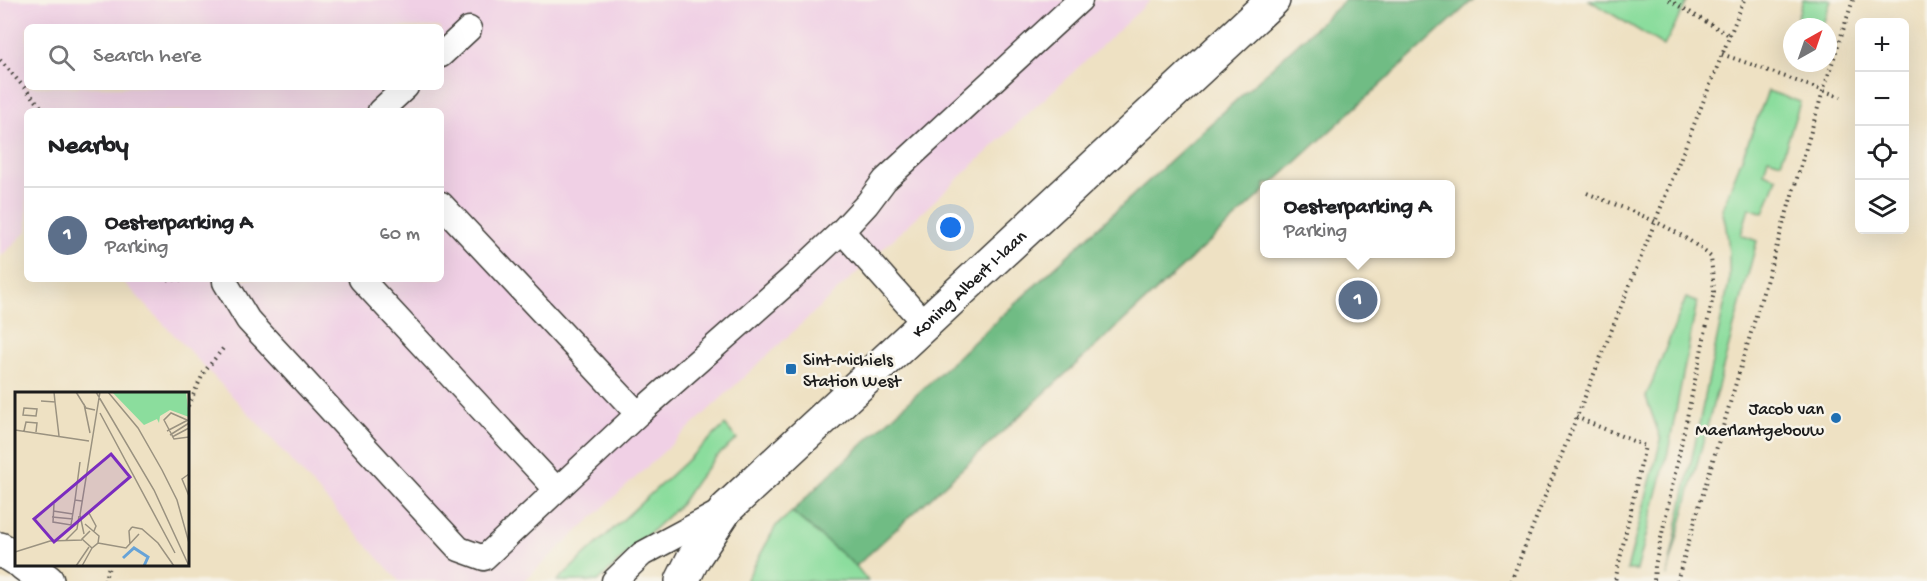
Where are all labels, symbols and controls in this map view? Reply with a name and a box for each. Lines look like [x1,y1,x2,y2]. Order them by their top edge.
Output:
north arrow [1783,18,1837,72]
map controls [1855,18,1909,234]
button: + [1855,18,1909,72]
search box [24,24,444,90]
icon: search [45,41,78,74]
text: Search here [93,44,201,70]
button: − [1855,72,1909,126]
button: locate [1855,126,1909,180]
text: Nearby [48,132,129,163]
popup [1260,180,1455,258]
button: layers [1855,180,1909,234]
text: Oesterparking A [1284,195,1431,221]
text: Oesterparking A [105,211,252,237]
your location [936,213,965,242]
text: Parking [1284,221,1347,244]
text: 1 [63,224,72,247]
text: 60 m [380,224,420,247]
street label: Koning Albert I-laan [909,226,1032,343]
text: Parking [105,237,168,260]
pin: 1 [1338,278,1378,322]
place label: Sint-Michiels Station West [803,351,902,393]
marker: Sint-Michiels Station West [784,362,798,376]
inset map [15,392,189,566]
place label: Jacob van Maerlantgebouw [1695,400,1824,442]
marker: Jacob van Maerlantgebouw [1829,411,1843,425]

